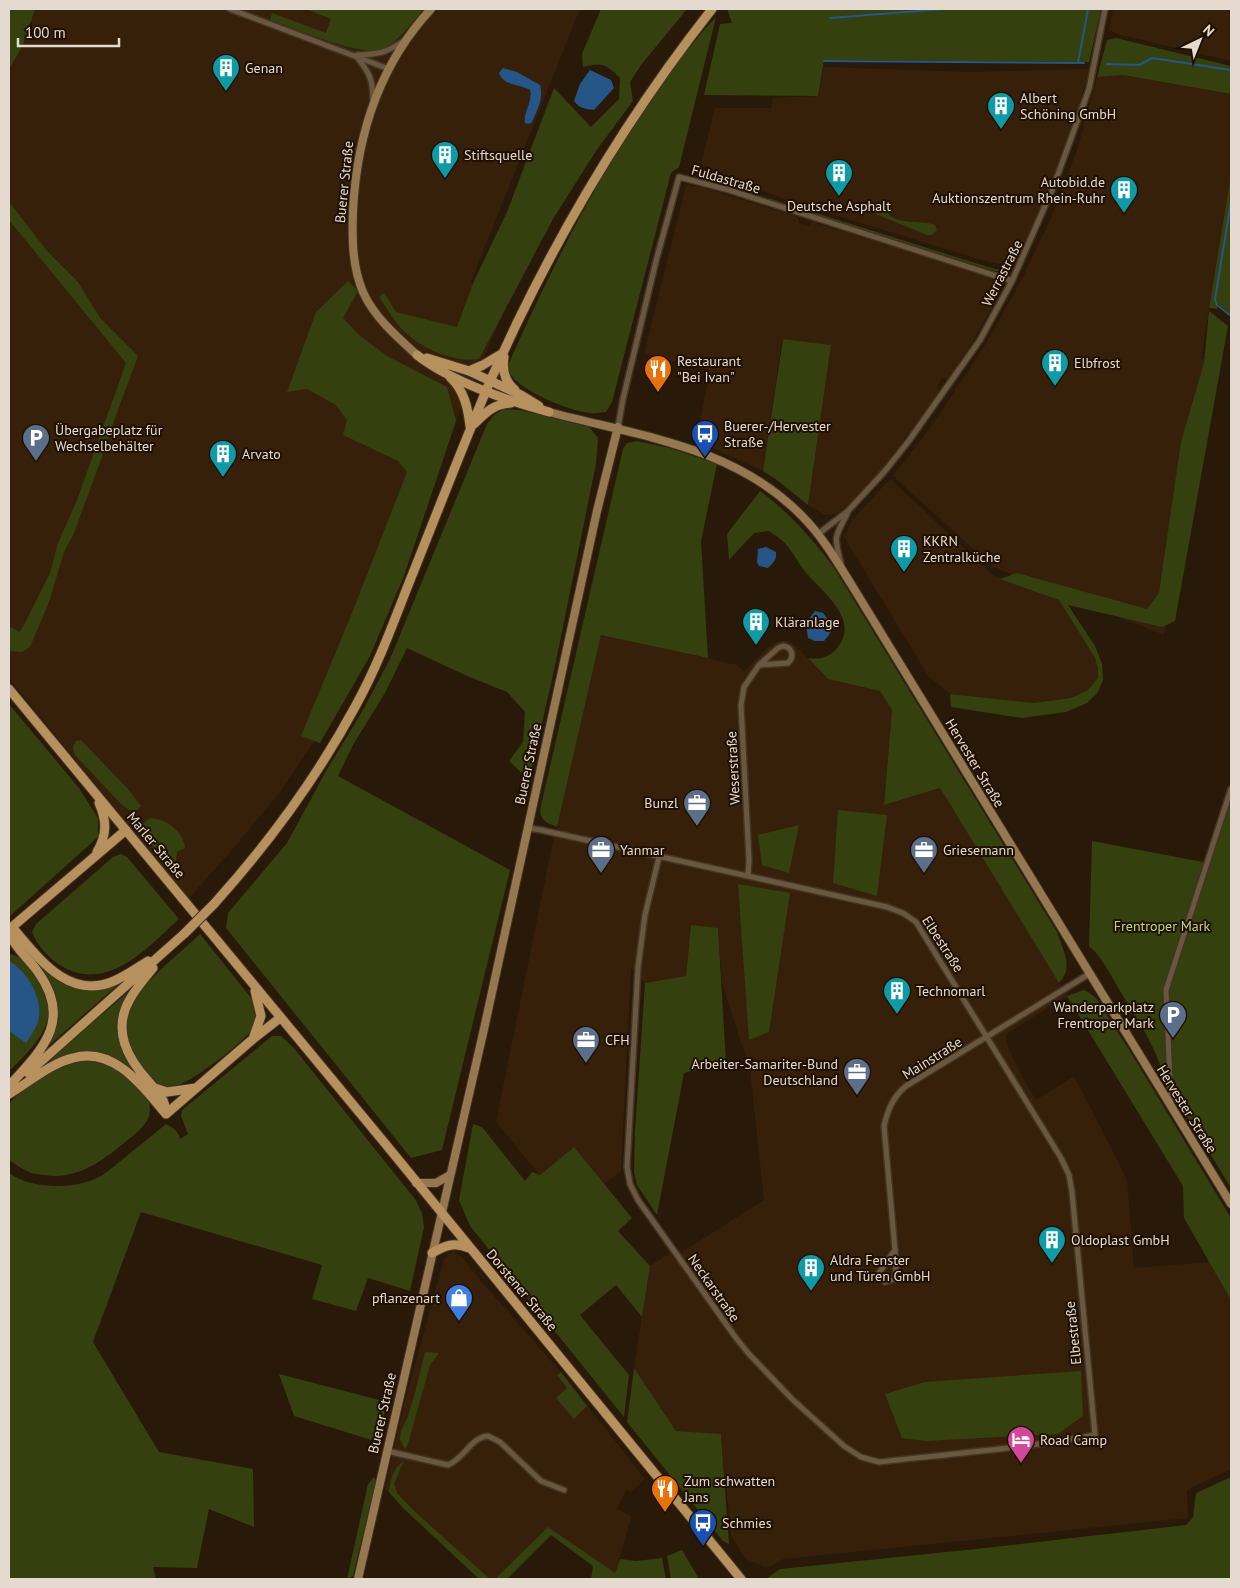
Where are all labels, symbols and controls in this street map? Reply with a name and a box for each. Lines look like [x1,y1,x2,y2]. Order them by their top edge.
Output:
scale bar [18,15,119,47]
north arrow [1175,15,1225,65]
text: N [1199,21,1218,40]
text: 100 m [25,23,66,42]
building icon: Genan [211,53,241,92]
place label: Genan [245,59,283,77]
place label: Albert Schöning GmbH [1020,89,1116,123]
building icon: Albert Schöning GmbH [986,91,1016,130]
street label: Buerer Straße [331,140,357,224]
building icon: Stiftsquelle [430,140,460,179]
place label: Stiftsquelle [464,146,532,164]
building icon: Deutsche Asphalt [824,158,854,197]
street label: Fuldastraße [689,161,763,197]
place label: Autobid.de Auktionszentrum Rhein-Ruhr [932,173,1105,207]
building icon: Autobid.de Auktionszentrum Rhein-Ruhr [1109,175,1139,214]
place label: Deutsche Asphalt [787,197,891,215]
street label: Werrastraße [978,237,1026,309]
building icon: Elbfrost [1040,348,1070,387]
place label: Restaurant "Bei Ivan" [677,352,741,386]
restaurant icon: Restaurant "Bei Ivan" [643,354,673,393]
place label: Elbfrost [1074,354,1121,372]
place label: Buerer-/Hervester Straße [724,417,831,451]
bus stop icon: Buerer-/Hervester Straße [690,419,720,458]
place label: Übergabeplatz für Wechselbehälter [55,421,163,455]
parking icon: Übergabeplatz für Wechselbehälter [21,423,51,462]
building icon: Arvato [208,439,238,478]
place label: Arvato [242,445,281,463]
place label: KKRN Zentralküche [923,532,1001,566]
building icon: KKRN Zentralküche [889,534,919,573]
building icon: Kläranlage [741,607,771,646]
place label: Kläranlage [775,613,840,631]
street label: Hervester Straße [941,715,1009,811]
street label: Buerer Straße [511,722,545,806]
street label: Weserstraße [722,731,744,805]
office icon: Bunzl [682,788,712,827]
place label: Bunzl [644,794,678,812]
street label: Marler Straße [123,808,189,882]
office icon: Yanmar [586,835,616,874]
office icon: Griesemann [909,835,939,874]
place label: Yanmar [620,841,665,859]
place label: Griesemann [943,841,1014,859]
street label: Elbestraße [918,912,968,976]
park label: Frentroper Mark [1114,917,1211,935]
building icon: Technomarl [882,976,912,1015]
place label: Technomarl [916,982,985,1000]
place label: Wanderparkplatz Frentroper Mark [1053,998,1154,1032]
parking icon: Wanderparkplatz Frentroper Mark [1158,1000,1188,1039]
office icon: CFH [571,1025,601,1064]
place label: CFH [605,1031,630,1049]
street label: Mainstraße [899,1033,965,1083]
place label: Arbeiter-Samariter-Bund Deutschland [692,1055,838,1089]
office icon: Arbeiter-Samariter-Bund Deutschland [842,1057,872,1096]
street label: Hervester Straße [1153,1062,1221,1156]
building icon: Oldoplast GmbH [1037,1225,1067,1264]
place label: Oldoplast GmbH [1071,1231,1170,1249]
street label: Dorstener Straße [482,1245,562,1335]
street label: Neckarstraße [684,1251,744,1325]
place label: Aldra Fenster und Türen GmbH [830,1251,930,1285]
building icon: Aldra Fenster und Türen GmbH [796,1253,826,1292]
shop icon: pflanzenart [444,1283,474,1322]
place label: pflanzenart [372,1289,440,1307]
street label: Elbestraße [1061,1300,1085,1366]
street label: Buerer Straße [364,1371,400,1455]
hotel icon: Road Camp [1006,1425,1036,1464]
place label: Road Camp [1040,1431,1107,1449]
place label: Zum schwatten Jans [683,1472,775,1506]
restaurant icon: Zum schwatten Jans [650,1474,680,1513]
bus stop icon: Schmies [688,1508,718,1547]
place label: Schmies [722,1514,772,1532]

